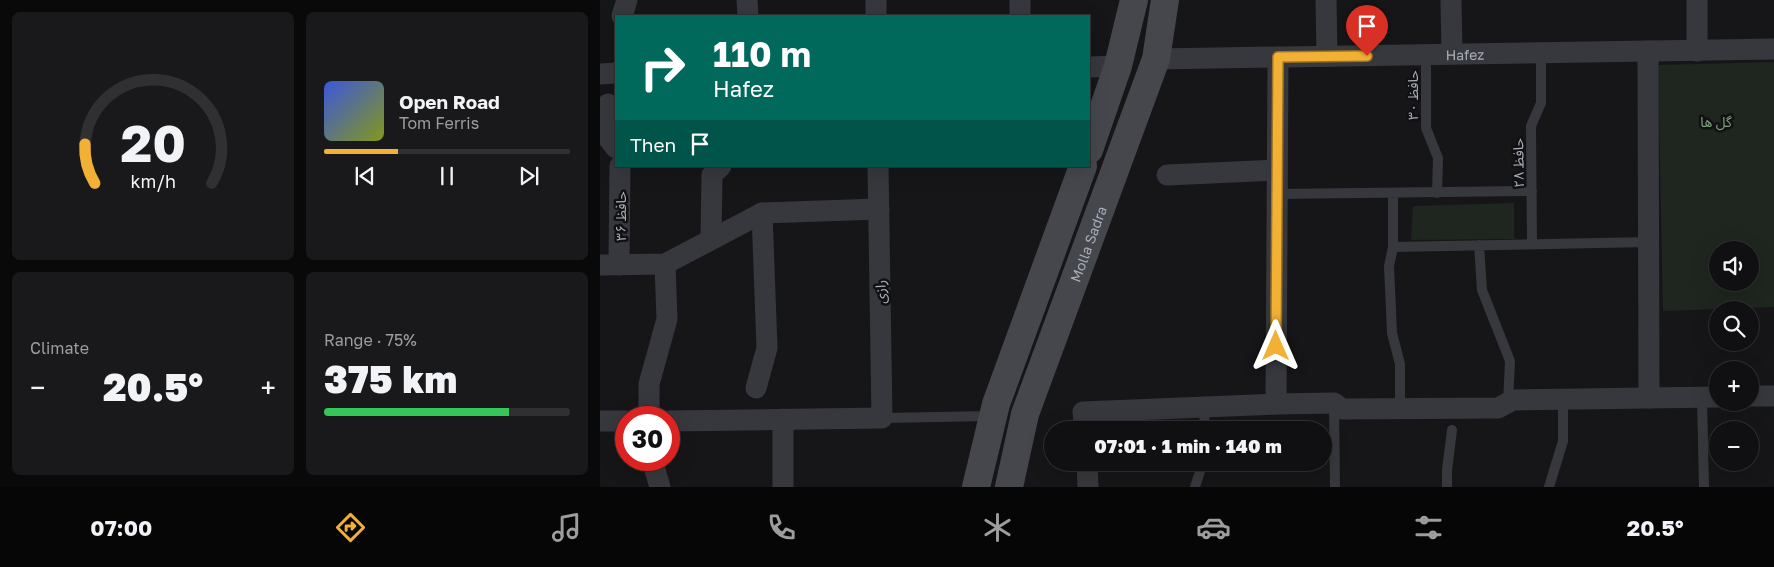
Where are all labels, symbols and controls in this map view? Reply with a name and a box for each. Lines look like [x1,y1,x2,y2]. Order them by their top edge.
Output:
pin [1346,5,1388,56]
icon: arrive [1353,12,1381,40]
text: 110 m [713,33,811,75]
icon: right [630,35,695,100]
street label: Hafez [1445,45,1485,63]
street label: حافظ ۳۰ [1404,70,1421,120]
text: Hafez [713,75,774,102]
text: Open Road [399,90,500,113]
text: 20 [120,111,186,173]
text: Tom Ferris [399,113,479,133]
park label: گل ها [1700,113,1732,131]
icon: arrive [686,130,714,158]
text: Then [630,133,676,156]
street label: حافظ ۲۸ [1509,138,1527,188]
icon: previous [351,162,379,190]
icon: pause [433,162,461,190]
icon: next [515,162,543,190]
text: km/h [130,170,176,192]
street label: حافظ ۳۶ [612,191,629,241]
street label: Molla Sadra [1066,204,1110,284]
map controls [1709,241,1759,471]
button: sound [1709,241,1759,291]
street label: رازی [871,280,890,304]
button: search [1709,301,1759,351]
position arrow [1249,319,1301,371]
text: Range · 75% [324,330,417,350]
text: Climate [30,338,89,358]
text: 375 km [324,356,457,401]
button: + [1709,361,1759,411]
text: 20.5° [103,364,203,409]
text: − [30,371,45,404]
text: + [261,371,276,404]
speed limit sign: 30 [615,406,680,471]
button: − [1709,421,1759,471]
text: 07:01 · 1 min · 140 m [1094,434,1282,457]
icon: directions [333,510,368,545]
icon: music [549,510,584,545]
icon: phone [764,510,799,545]
icon: climate [980,510,1015,545]
icon: car [1196,510,1231,545]
icon: filters [1411,510,1446,545]
text: 07:00 [90,514,152,541]
text: 20.5° [1627,514,1684,541]

